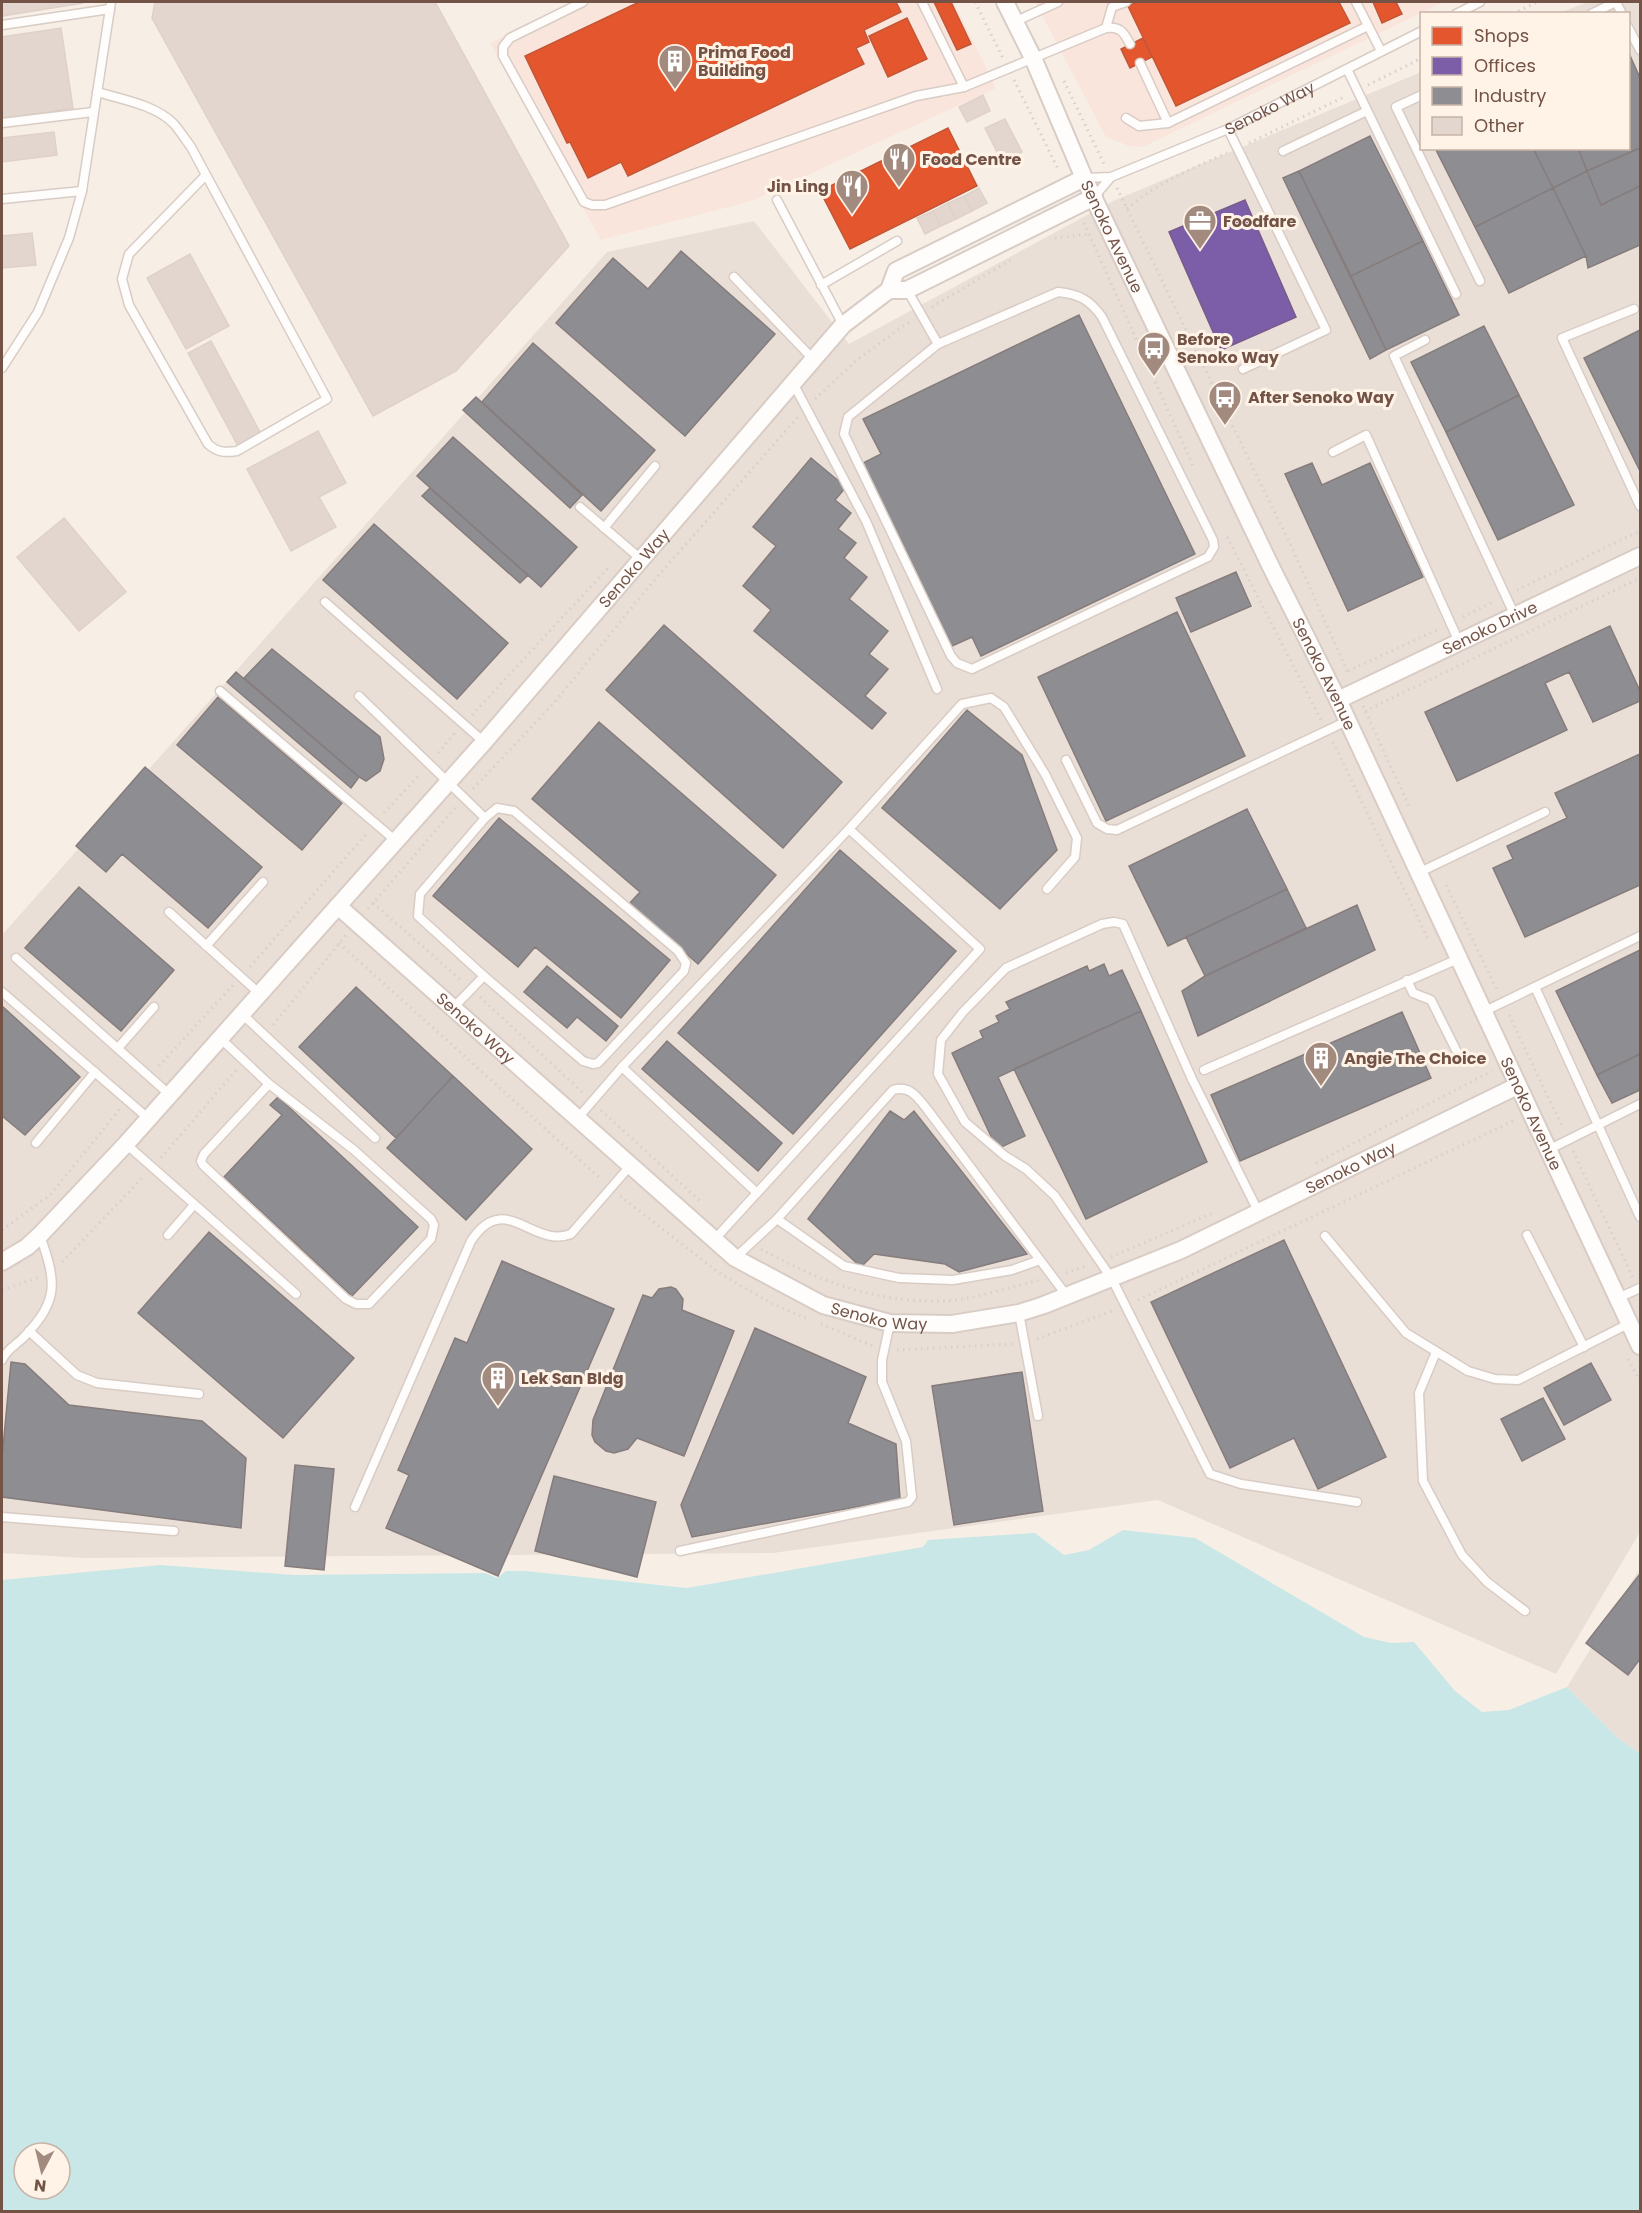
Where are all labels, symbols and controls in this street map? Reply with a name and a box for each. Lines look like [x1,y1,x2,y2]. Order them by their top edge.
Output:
legend [1420,12,1630,150]
text: Shops [1474,23,1529,48]
place label: Prima Food Building [698,41,791,82]
building icon: Prima Food Building [657,43,693,90]
text: Offices [1474,53,1536,78]
street label: Senoko Way [1221,76,1318,140]
text: Industry [1474,83,1546,108]
text: Other [1474,113,1524,138]
restaurant icon: Food Centre [881,141,917,188]
place label: Food Centre [922,148,1022,171]
restaurant icon: Jin Ling [834,168,870,215]
place label: Jin Ling [767,175,829,198]
street label: Senoko Avenue [1075,176,1149,297]
office icon: Foodfare [1182,203,1218,250]
place label: Foodfare [1223,210,1296,233]
place label: Before Senoko Way [1177,328,1280,369]
bus stop icon: Before Senoko Way [1136,330,1172,377]
bus stop icon: After Senoko Way [1207,379,1243,426]
place label: After Senoko Way [1248,386,1395,409]
street label: Senoko Way [593,523,675,613]
street label: Senoko Drive [1438,595,1541,660]
street label: Senoko Avenue [1287,614,1362,734]
street label: Senoko Way [431,987,520,1069]
building icon: Angie The Choice [1303,1040,1339,1087]
place label: Angie The Choice [1344,1047,1486,1070]
street label: Senoko Avenue [1495,1053,1568,1174]
street label: Senoko Way [1301,1135,1400,1199]
street label: Senoko Way [828,1296,928,1335]
building icon: Lek San Bldg [480,1360,516,1407]
place label: Lek San Bldg [521,1367,624,1390]
north arrow [12,2141,72,2201]
text: N [33,2173,48,2198]

